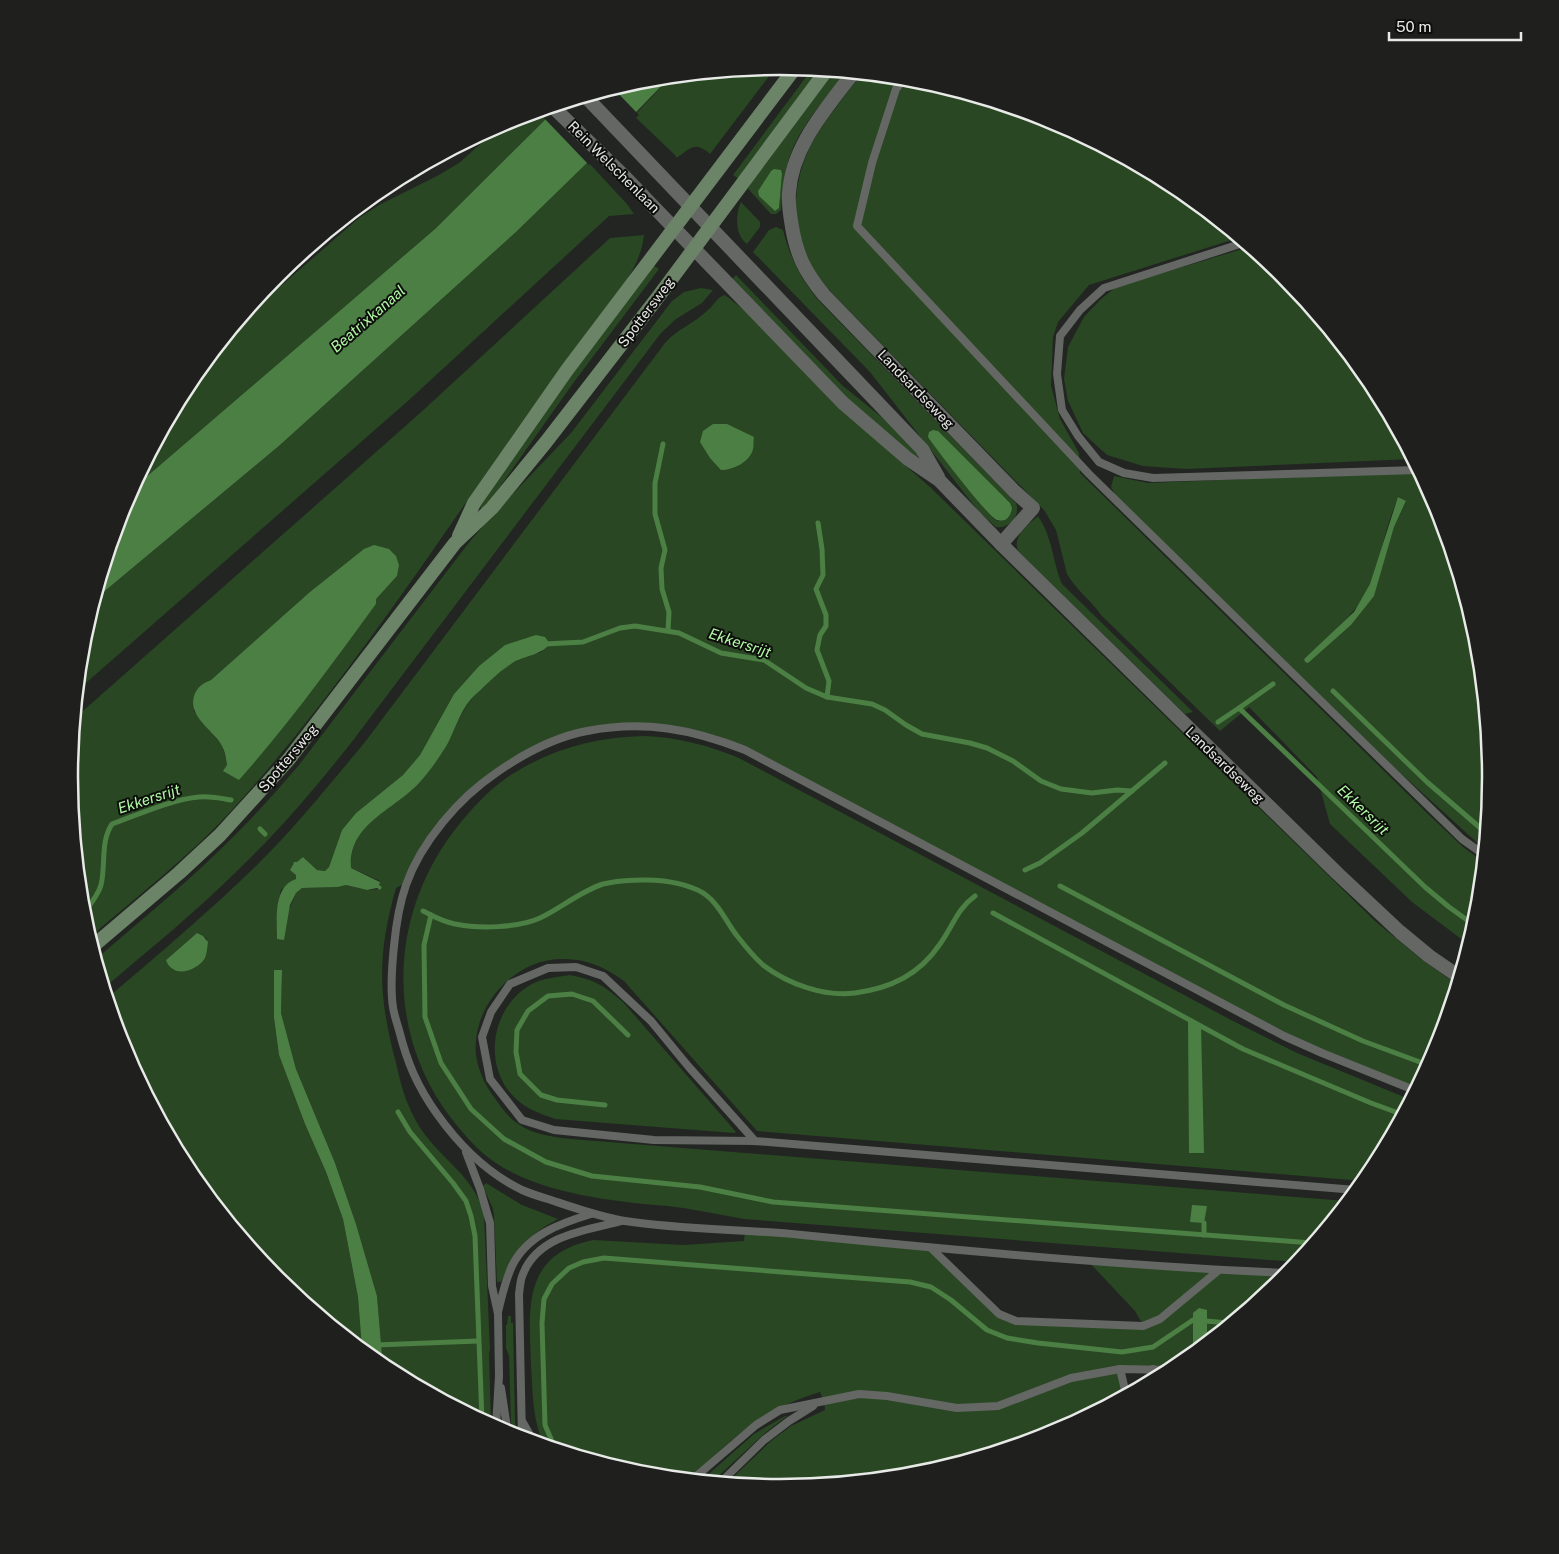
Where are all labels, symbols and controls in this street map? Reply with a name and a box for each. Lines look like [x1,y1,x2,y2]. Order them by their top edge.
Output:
scale bar [1389,10,1522,42]
text: 50 m [1396,18,1431,35]
street label: Rein Welschenlaan [565,118,663,216]
street label: Spottersweg [615,274,678,350]
water label: Beatrixkanaal [327,282,408,356]
street label: Landsardseweg [875,346,958,432]
water label: Ekkersrijt [707,624,774,661]
street label: Spottersweg [255,721,321,795]
street label: Landsardseweg [1182,724,1268,807]
water label: Ekkersrijt [115,780,183,817]
water label: Ekkersrijt [1334,781,1393,838]

